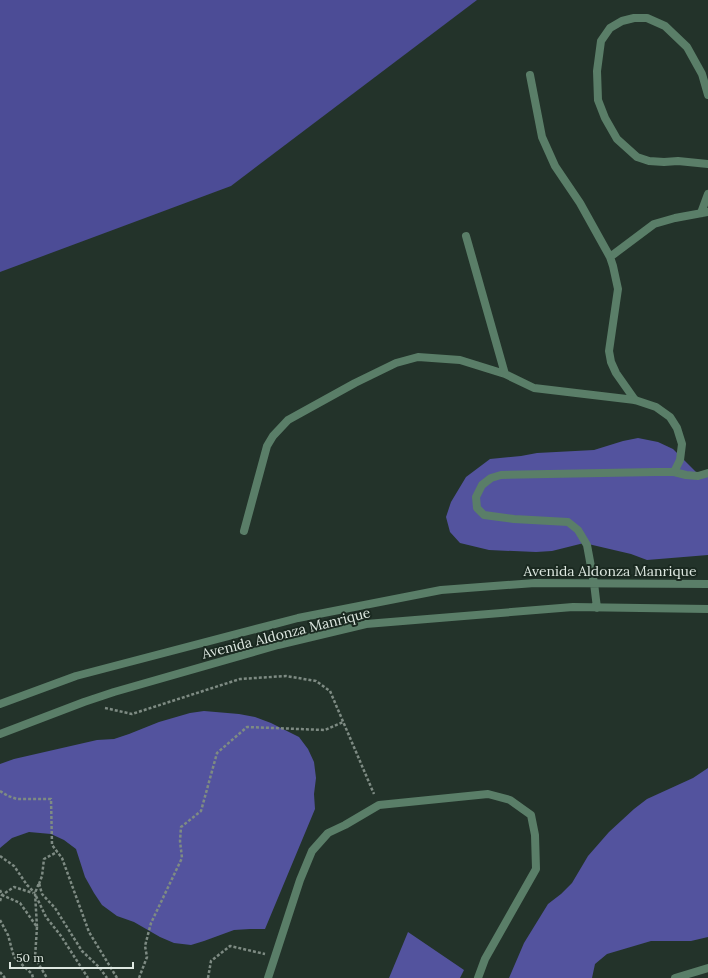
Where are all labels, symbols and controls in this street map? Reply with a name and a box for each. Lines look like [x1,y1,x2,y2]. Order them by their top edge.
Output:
street label: Avenida Aldonza Manrique [522,562,697,580]
street label: Avenida Aldonza Manrique [199,603,373,663]
scale bar [10,944,133,970]
text: 50 m [16,950,44,965]

